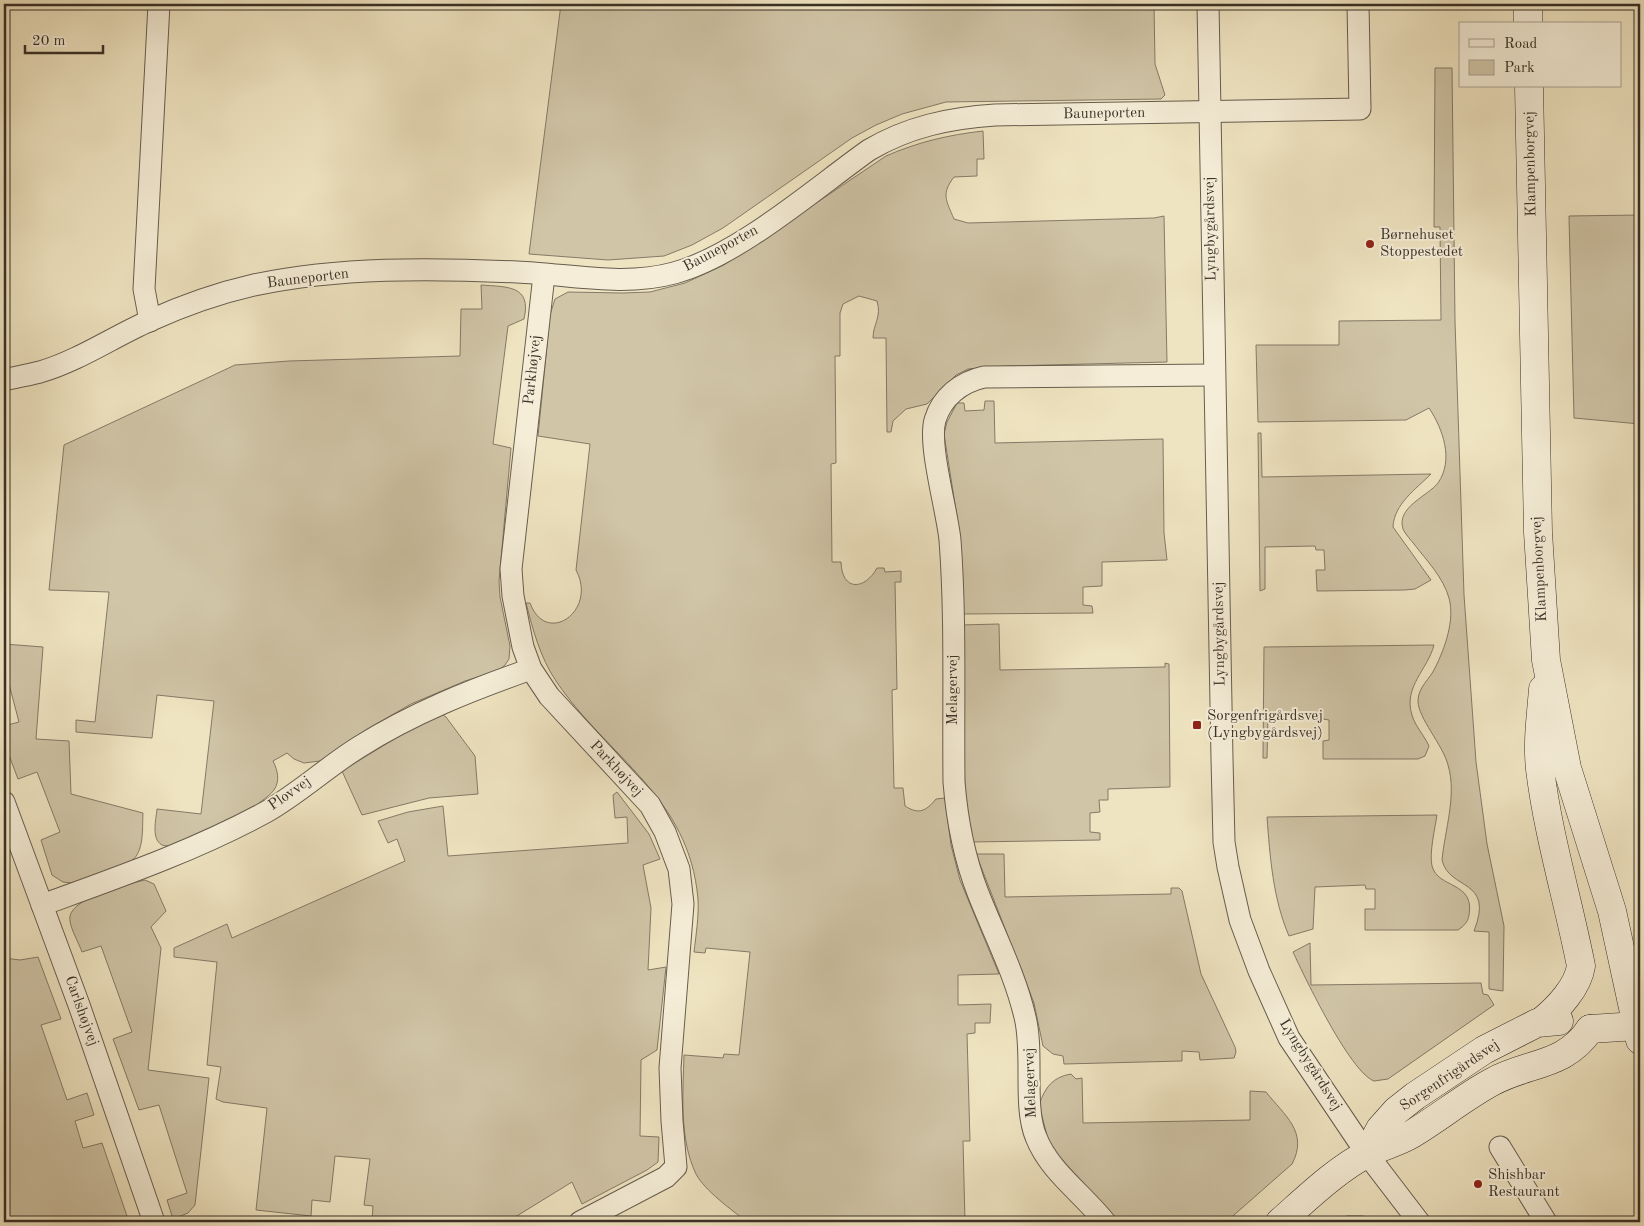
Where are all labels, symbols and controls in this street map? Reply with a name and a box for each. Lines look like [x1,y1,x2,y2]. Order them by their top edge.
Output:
scale bar [25,22,102,54]
legend [1459,22,1622,88]
text: 20 m [32,34,66,49]
text: Road [1504,37,1538,52]
text: Park [1504,61,1535,76]
street label: Bauneporten [1063,106,1145,122]
street label: Klampenborgvej [1523,111,1539,217]
street label: Lyngbygårdsvej [1203,176,1219,282]
street label: Bauneporten [681,223,761,275]
place label: Børnehuset Stoppestedet [1380,228,1463,260]
marker: Børnehuset Stoppestedet [1364,238,1376,250]
street label: Bauneporten [266,267,350,291]
street label: Parkhøjvej [522,334,544,406]
street label: Klampenborgvej [1530,516,1550,622]
street label: Lyngbygårdsvej [1212,581,1228,687]
street label: Melagervej [946,654,961,726]
place label: Sorgenfrigårdsvej (Lyngbygårdsvej) [1207,709,1323,741]
marker: Sorgenfrigårdsvej (Lyngbygårdsvej) [1191,719,1203,731]
street label: Parkhøjvej [587,738,645,800]
street label: Plovvej [266,774,314,814]
street label: Carlshøjvej [61,974,101,1048]
street label: Lyngbygårdsvej [1276,1017,1344,1113]
street label: Sorgenfrigårdsvej [1398,1037,1502,1115]
street label: Melagervej [1022,1047,1040,1119]
place label: Shishbar Restaurant [1488,1168,1560,1200]
marker: Shishbar Restaurant [1472,1178,1484,1190]

